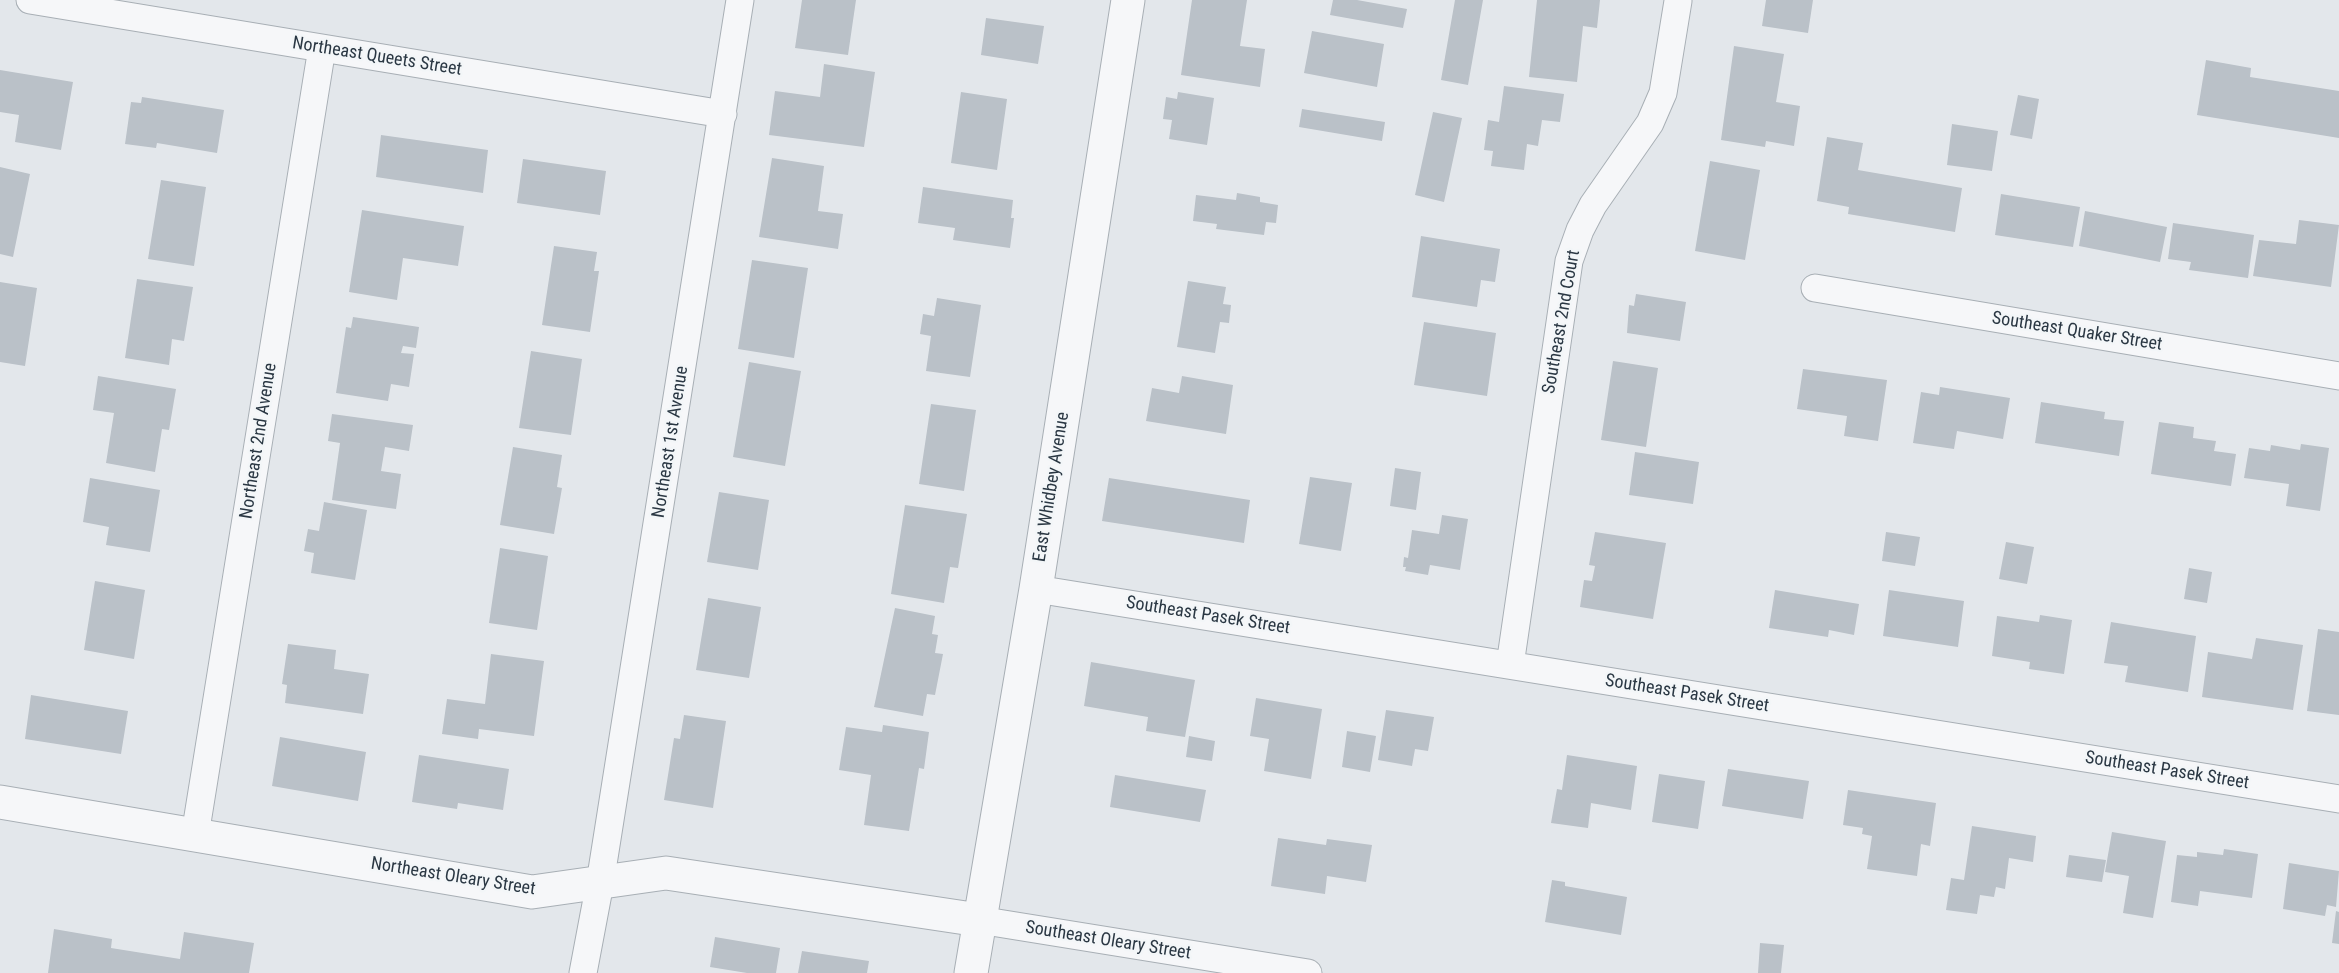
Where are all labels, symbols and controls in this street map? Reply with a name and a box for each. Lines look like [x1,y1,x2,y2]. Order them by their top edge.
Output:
street label: Northeast Queets Street [291,33,463,81]
street label: Southeast 2nd Court [1539,248,1585,396]
street label: Southeast Quaker Street [1990,308,2164,356]
street label: Northeast 2nd Avenue [236,362,282,520]
street label: Northeast 1st Avenue [648,365,694,519]
street label: East Whidbey Avenue [1029,411,1075,563]
street label: Southeast Pasek Street [1125,592,1291,640]
street label: Southeast Pasek Street [1604,670,1770,718]
street label: Southeast Pasek Street [2084,747,2250,795]
street label: Northeast Oleary Street [369,853,537,901]
street label: Southeast Oleary Street [1024,917,1192,965]

